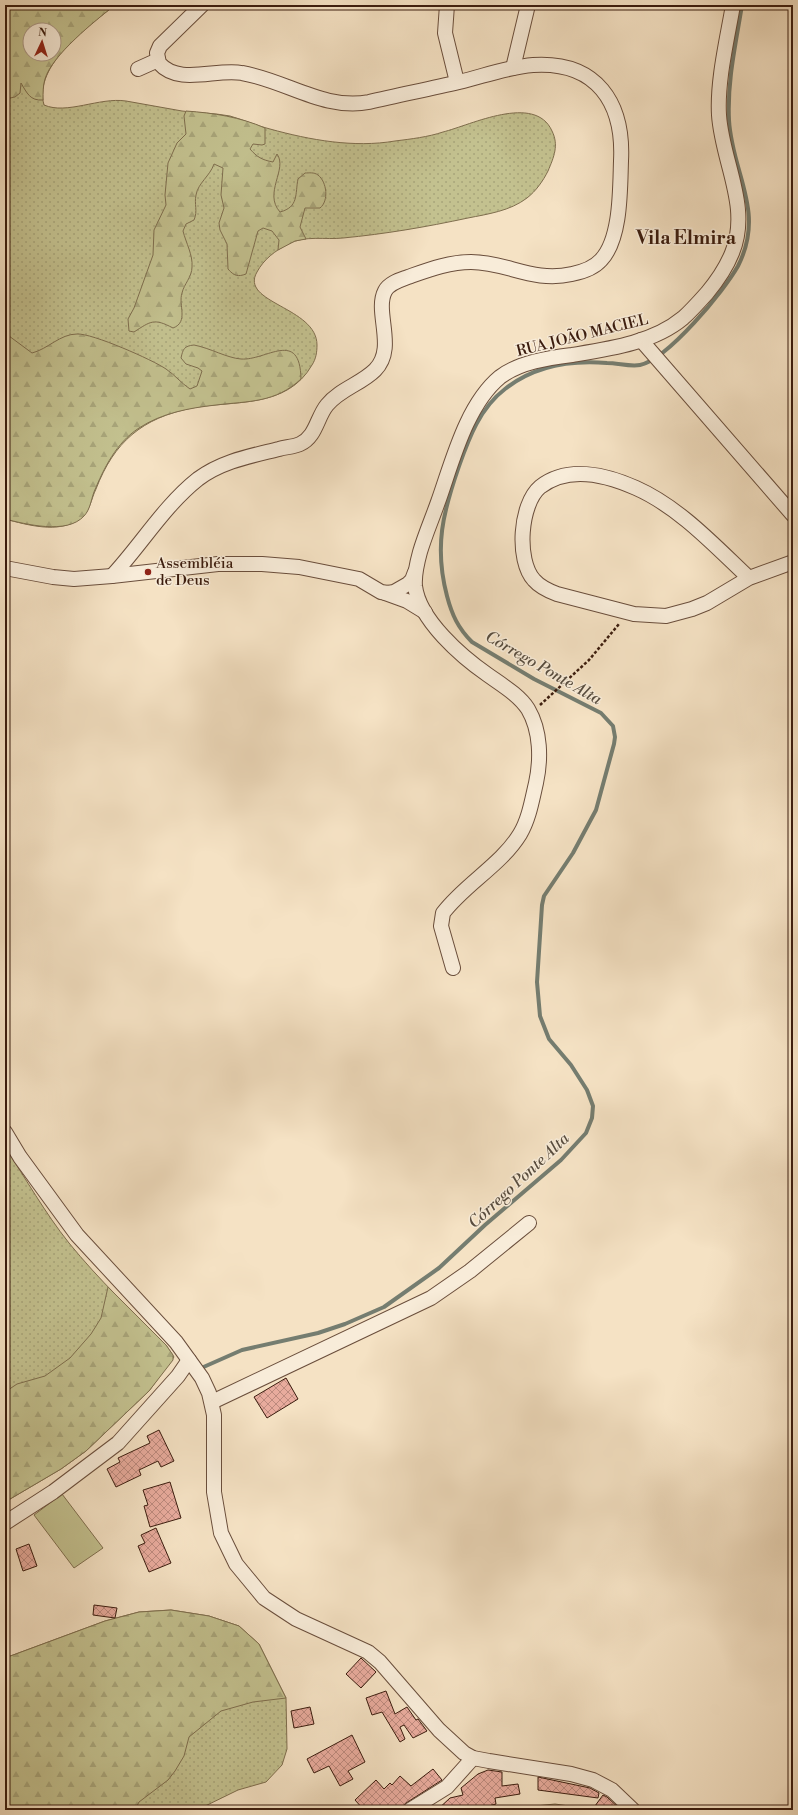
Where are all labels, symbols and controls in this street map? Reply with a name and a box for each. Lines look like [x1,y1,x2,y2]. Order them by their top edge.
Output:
north arrow [22,22,62,62]
text: N [38,26,48,40]
district label: Vila Elmira [635,226,737,250]
street label: RUA JOÃO MACIEL [514,309,650,361]
place label: Assembléia de Deus [155,554,234,590]
marker: Assembléia de Deus [143,567,153,577]
water label: Córrego Ponte Alta [482,626,605,709]
water label: Córrego Ponte Alta [464,1129,574,1233]

